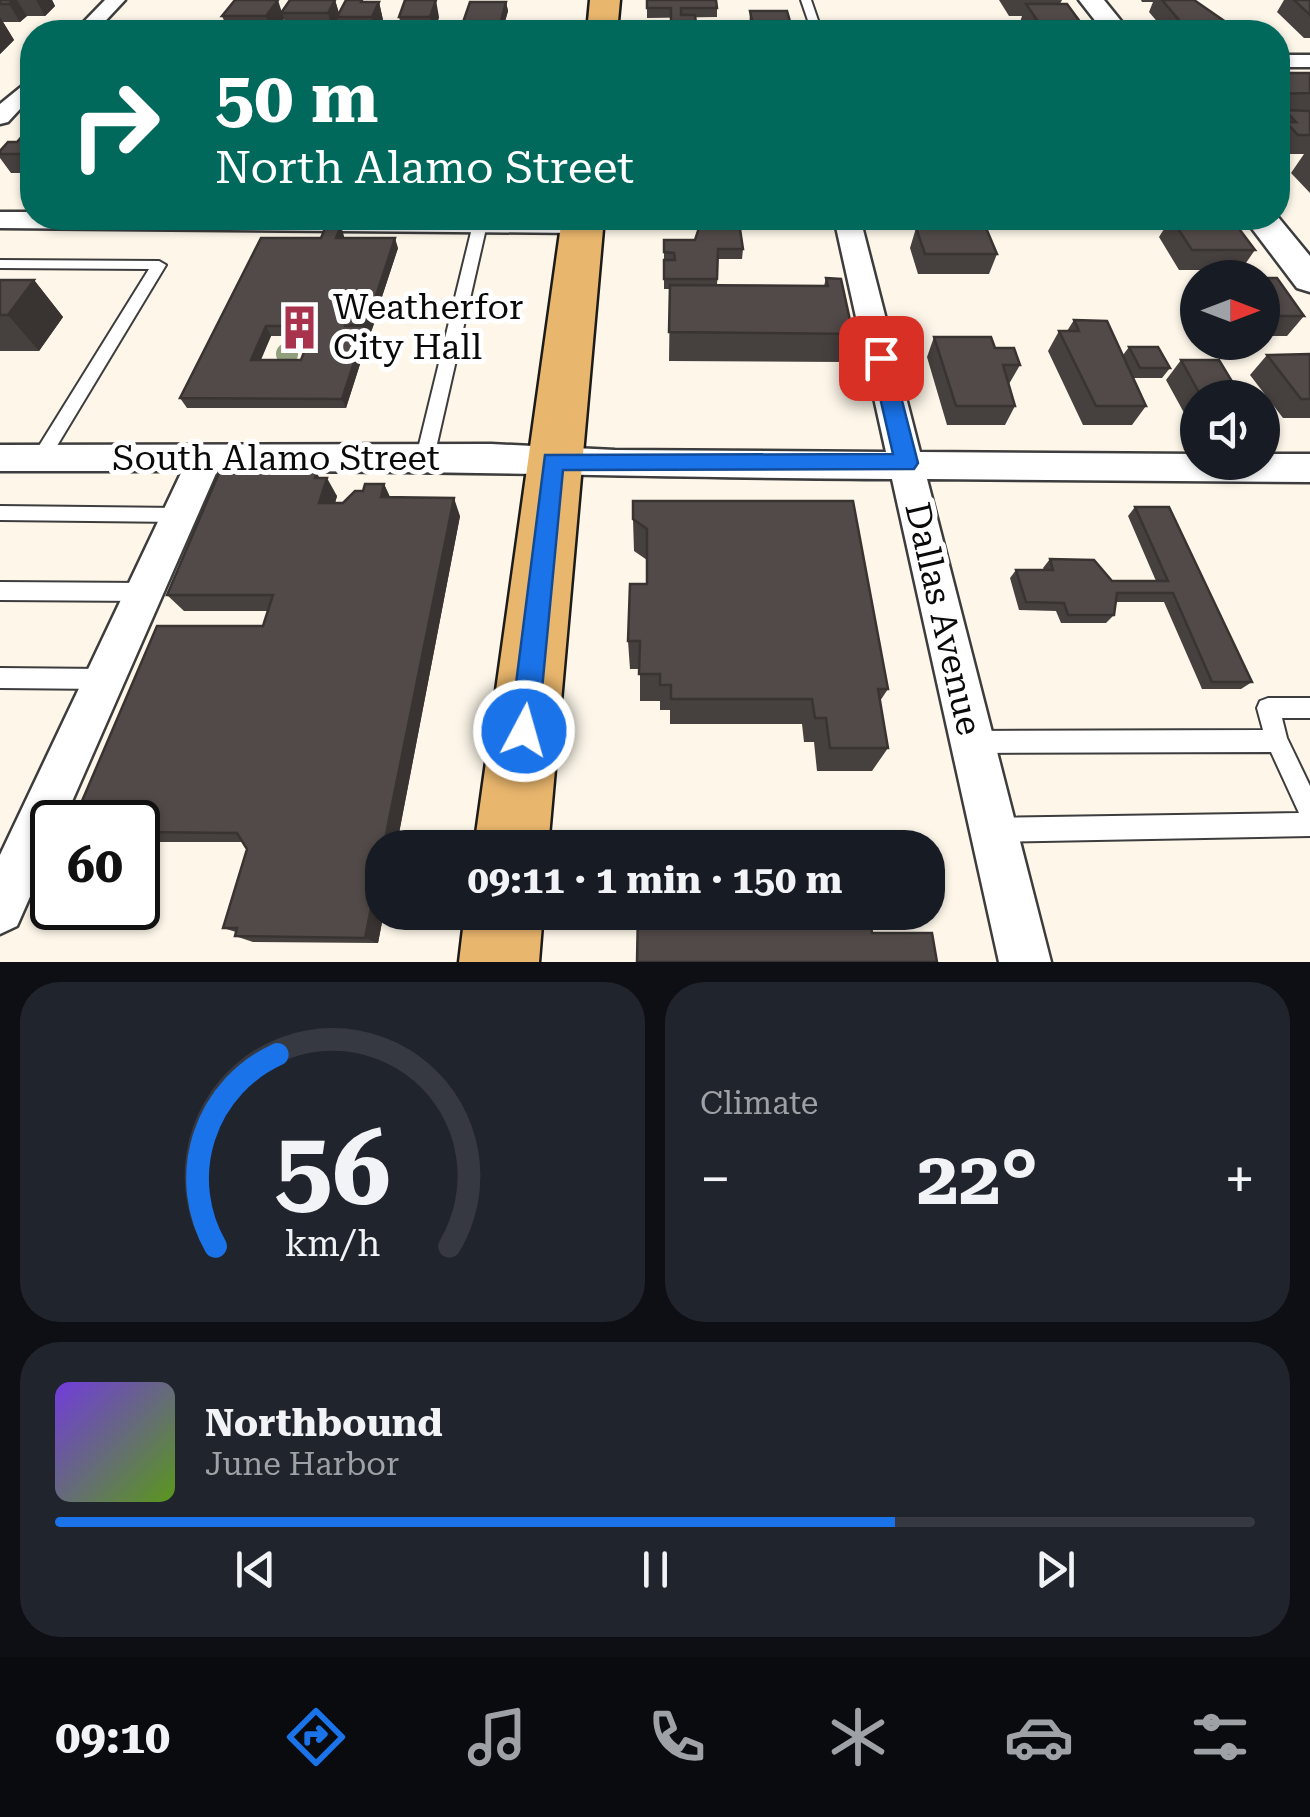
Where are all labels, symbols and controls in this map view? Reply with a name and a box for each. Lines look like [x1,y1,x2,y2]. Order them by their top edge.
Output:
text: 50 m [215,57,379,139]
icon: right [50,60,180,190]
text: North Alamo Street [215,141,634,194]
north arrow [1180,260,1280,360]
map controls [1180,260,1280,480]
place label: Weatherfor City Hall [333,287,523,368]
building icon: Weatherfor City Hall [276,303,324,351]
pin [839,316,924,401]
icon: arrive [854,331,909,386]
button: sound [1180,380,1280,480]
street label: South Alamo Street [112,438,440,479]
street label: Dallas Avenue [896,499,990,739]
position arrow [472,679,576,783]
speed limit sign: 60 [30,800,160,930]
text: 09:11 · 1 min · 150 m [468,858,842,902]
text: Climate [700,1084,818,1122]
text: 56 [274,1108,391,1229]
text: 22° [917,1134,1038,1222]
text: − [700,1147,731,1211]
text: + [1224,1147,1255,1211]
text: km/h [285,1223,380,1265]
text: Northbound [205,1401,443,1445]
text: June Harbor [205,1445,399,1483]
icon: previous [228,1542,283,1597]
icon: pause [628,1542,683,1597]
icon: next [1028,1542,1083,1597]
icon: directions [281,1702,351,1772]
icon: music [462,1702,532,1772]
icon: phone [642,1702,712,1772]
icon: climate [823,1702,893,1772]
icon: car [1004,1702,1074,1772]
icon: filters [1185,1702,1255,1772]
text: 09:10 [55,1711,170,1764]

